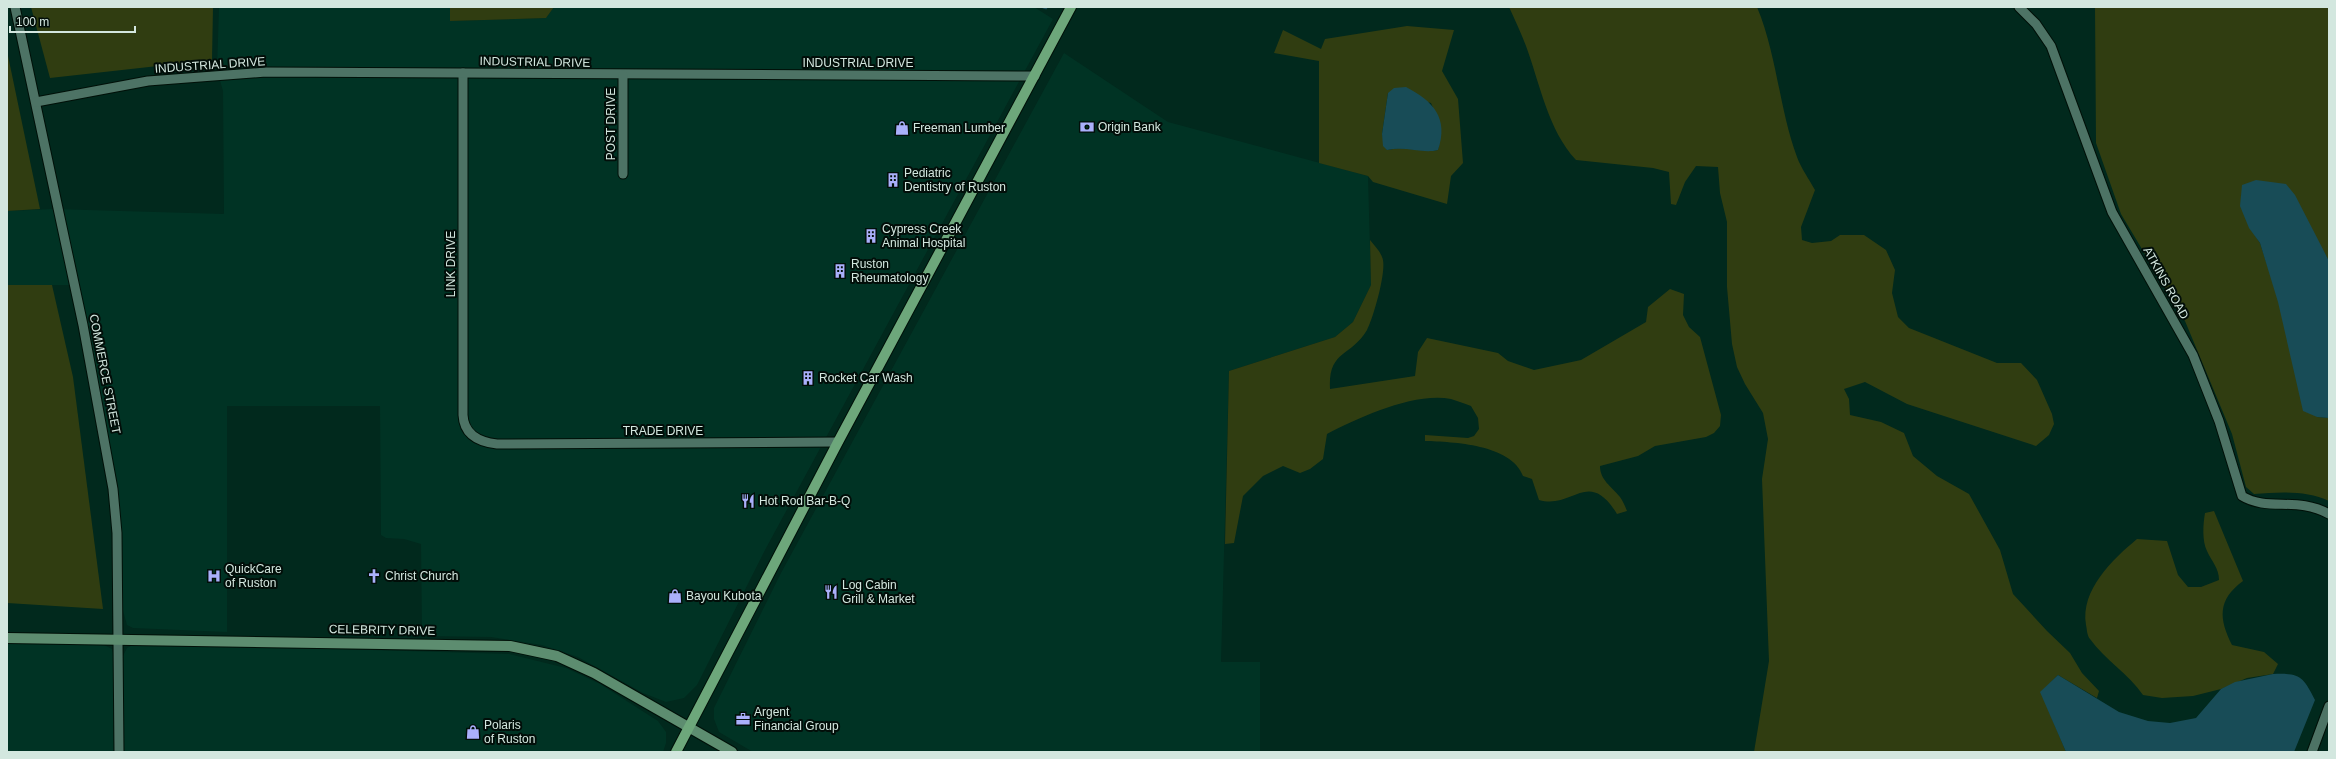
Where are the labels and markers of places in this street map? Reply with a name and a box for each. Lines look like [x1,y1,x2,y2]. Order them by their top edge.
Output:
bank icon: Origin Bank [1079,119,1095,135]
shop icon: Freeman Lumber [894,120,910,136]
place label: Origin Bank [1098,120,1162,134]
place label: Freeman Lumber [913,121,1005,135]
place label: Pediatric Dentistry of Ruston [904,166,1006,194]
building icon: Pediatric Dentistry of Ruston [885,172,901,188]
place label: Cypress Creek Animal Hospital [882,222,965,250]
building icon: Cypress Creek Animal Hospital [863,228,879,244]
place label: Ruston Rheumatology [851,257,928,285]
building icon: Ruston Rheumatology [832,263,848,279]
building icon: Rocket Car Wash [800,370,816,386]
place label: Rocket Car Wash [819,371,913,385]
restaurant icon: Hot Rod Bar-B-Q [740,493,756,509]
place label: Hot Rod Bar-B-Q [759,494,850,508]
place label: QuickCare of Ruston [225,562,282,590]
hospital icon: QuickCare of Ruston [206,568,222,584]
church icon: Christ Church [366,568,382,584]
place label: Christ Church [385,569,458,583]
place label: Log Cabin Grill & Market [842,578,915,606]
restaurant icon: Log Cabin Grill & Market [823,584,839,600]
shop icon: Bayou Kubota [667,588,683,604]
place label: Bayou Kubota [686,589,762,603]
place label: Argent Financial Group [754,705,839,733]
office icon: Argent Financial Group [735,711,751,727]
place label: Polaris of Ruston [484,718,535,746]
shop icon: Polaris of Ruston [465,724,481,740]

